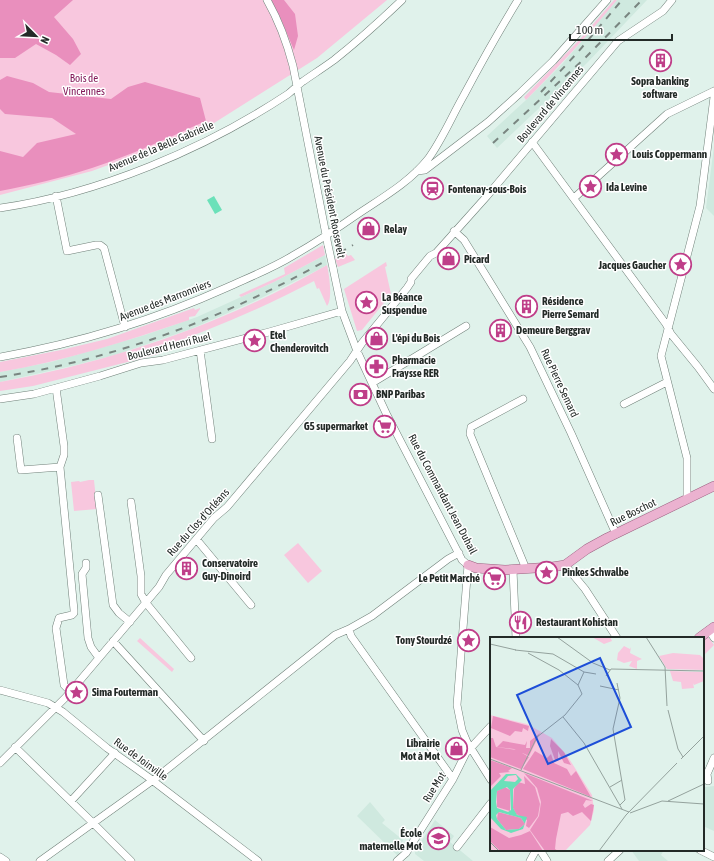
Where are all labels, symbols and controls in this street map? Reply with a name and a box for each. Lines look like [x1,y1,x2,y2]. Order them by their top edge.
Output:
north arrow [16,16,56,56]
scale bar [570,16,672,42]
text: 100 m [576,23,603,37]
text: N [38,35,52,45]
building icon: Sopra banking software [647,48,673,74]
street label: Boulevard de Vincennes [514,63,586,145]
park label: Bois de Vincennes [63,72,105,97]
place label: Sopra banking software [631,75,689,100]
street label: Avenue de la Belle Gabrielle [107,118,215,174]
street label: Avenue du Président Roosevelt [312,135,348,259]
place icon: Louis Coppermann [603,141,629,167]
place label: Louis Coppermann [632,148,707,160]
place icon: Ida Levine [578,174,604,200]
station icon: Fontenay-sous-Bois [420,176,446,202]
place label: Ida Levine [606,181,647,193]
place label: Fontenay-sous-Bois [448,183,526,195]
shop icon: Relay [356,216,382,242]
place label: Relay [384,223,408,235]
shop icon: Picard [435,246,461,272]
place icon: Jacques Gaucher [668,252,694,278]
place label: Picard [464,253,489,265]
place label: Jacques Gaucher [597,259,667,271]
street label: Avenue des Marronniers [118,277,213,323]
place icon: La Béance Suspendue [354,290,380,316]
place label: La Béance Suspendue [382,291,427,316]
building icon: Résidence Pierre Semard [514,294,540,320]
place label: Résidence Pierre Semard [542,295,599,320]
building icon: Demeure Berggrav [488,317,514,343]
place label: Demeure Berggrav [516,324,591,336]
shop icon: L'épi du Bois [364,325,390,351]
place icon: Etel Chenderovitch [241,328,267,354]
place label: Etel Chenderovitch [270,329,329,354]
street label: Boulevard Henri Ruel [126,330,212,362]
place label: L'épi du Bois [392,332,440,344]
street label: Rue Pierre Semard [539,347,581,419]
pharmacy icon: Pharmacie Fraysse RER [364,353,390,379]
place label: Pharmacie Fraysse RER [392,354,439,379]
bank icon: BNP Paribas [347,381,373,407]
place label: BNP Paribas [376,388,425,400]
supermarket icon: G5 supermarket [371,413,397,439]
place label: G5 supermarket [304,420,369,432]
street label: Rue du Commandant Jean Duhail [406,432,480,556]
street label: Rue du Clos d'Orléans [165,486,231,558]
street label: Rue Boschot [608,496,658,528]
building icon: Conservatoire Guy-Dinoird [174,556,200,582]
place label: Conservatoire Guy-Dinoird [202,557,258,582]
place icon: Pinkes Schwalbe [533,559,559,585]
supermarket icon: Le Petit Marché [482,565,508,591]
place label: Pinkes Schwalbe [562,566,629,578]
place label: Le Petit Marché [418,572,480,584]
restaurant icon: Restaurant Kohistan [508,609,534,635]
place label: Restaurant Kohistan [536,616,618,628]
place icon: Tony Stourdzé [455,627,481,653]
place label: Tony Stourdzé [396,634,452,646]
inset map [490,637,704,851]
place icon: Sima Fouterman [63,679,89,705]
place label: Sima Fouterman [92,686,158,698]
street label: Rue de Joinville [112,736,170,782]
shop icon: Librairie Mot à Mot [443,736,469,762]
place label: Librairie Mot à Mot [400,737,441,762]
street label: Rue Mot [420,770,448,804]
school or university icon: École maternelle Mot [425,826,451,852]
place label: École maternelle Mot [359,827,423,852]

